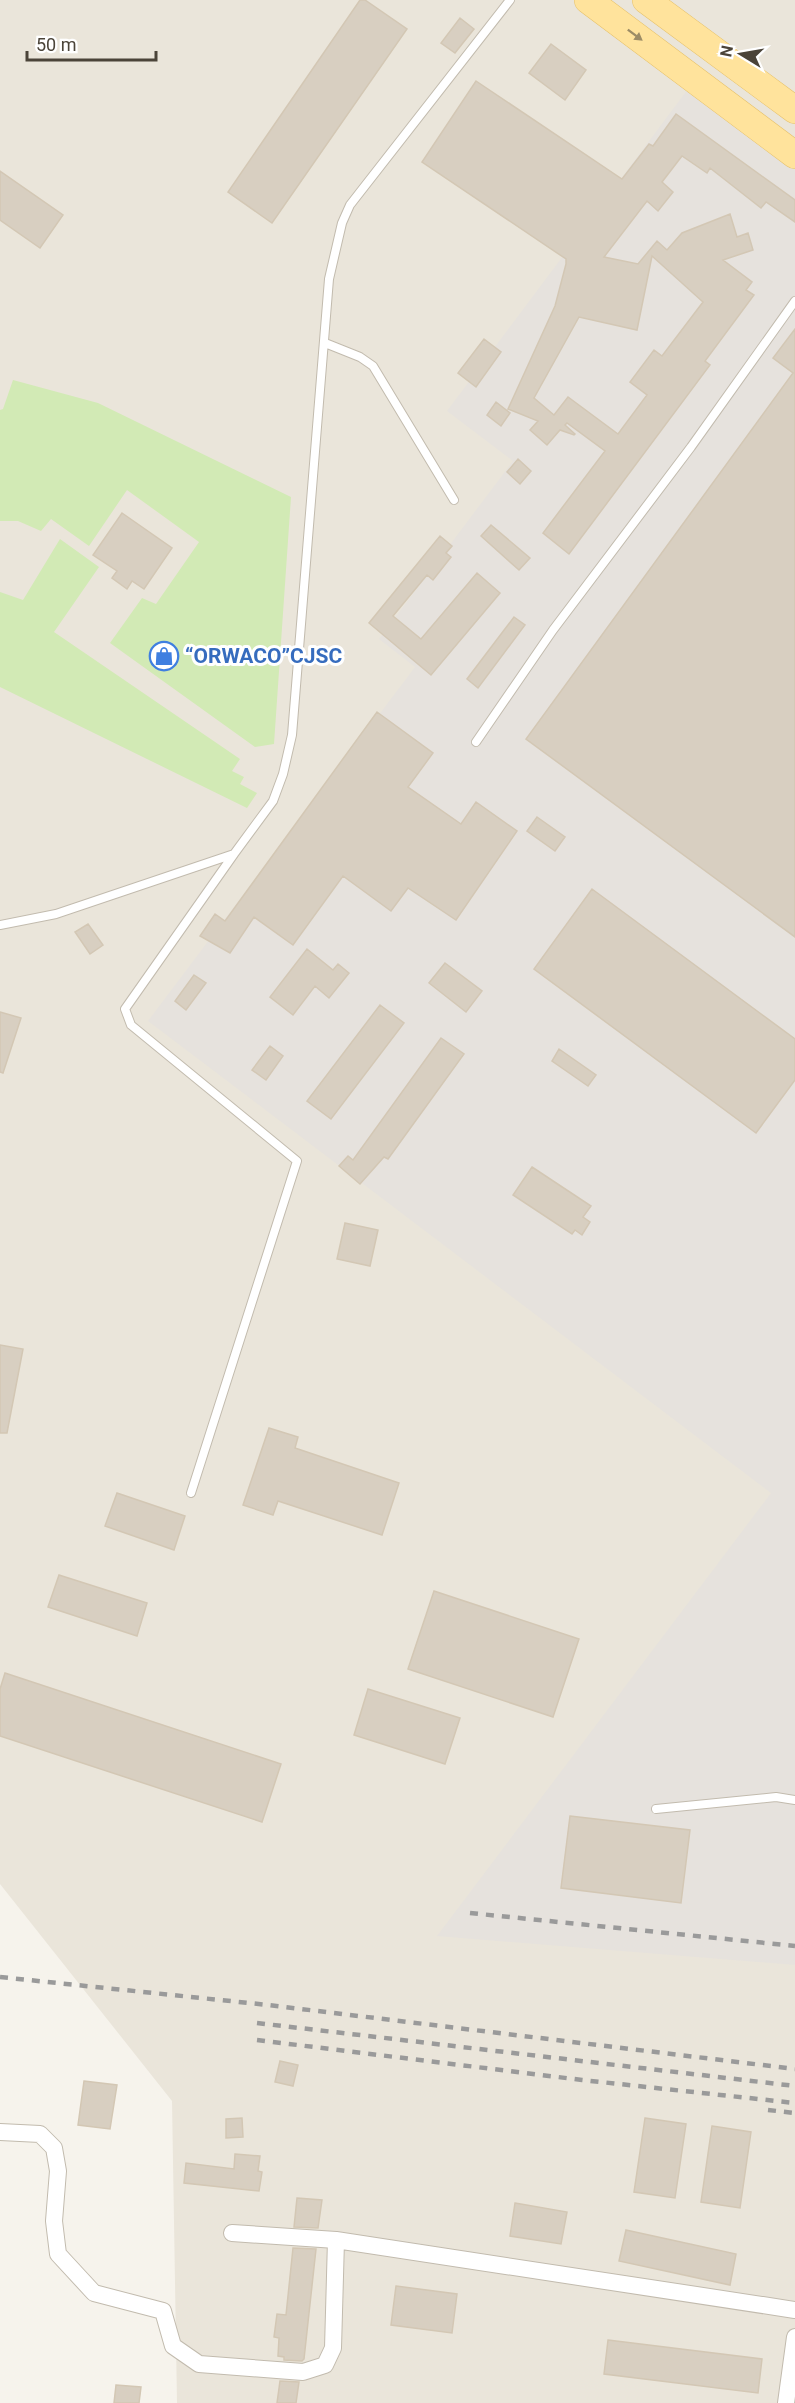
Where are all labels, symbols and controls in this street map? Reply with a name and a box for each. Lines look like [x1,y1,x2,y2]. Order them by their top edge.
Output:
scale bar [27,24,156,62]
north arrow [711,24,771,84]
one-way arrow [627,29,643,41]
text: 50 m [36,34,76,55]
text: N [716,44,737,59]
shop icon: “ORWACO”CJSC [148,640,180,672]
place label: “ORWACO”CJSC [185,644,342,668]

